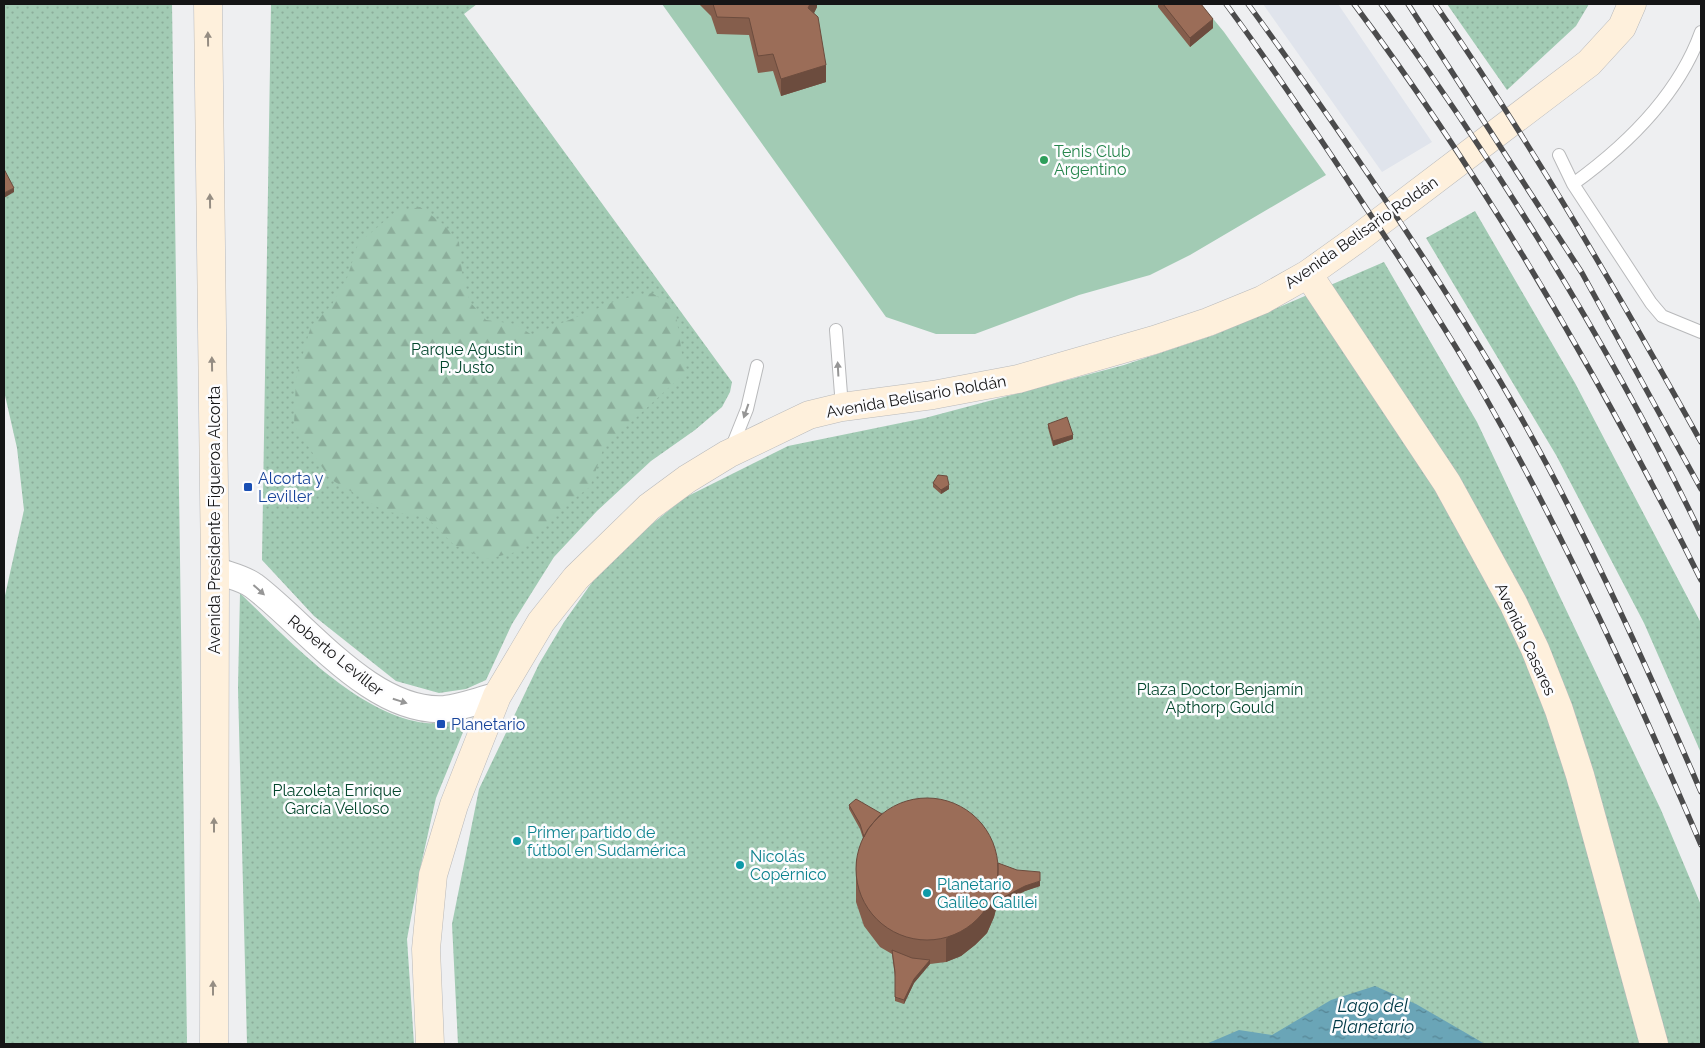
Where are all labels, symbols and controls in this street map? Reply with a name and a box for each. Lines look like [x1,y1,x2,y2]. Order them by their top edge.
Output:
one-way arrow [204,31,212,47]
place label: Tenis Club Argentino [1054,142,1131,179]
marker: Tenis Club Argentino [1038,154,1050,166]
street label: Avenida Belisario Roldán [1281,172,1442,293]
one-way arrow [206,193,214,209]
park label: Parque Agustin P. Justo [411,340,523,377]
one-way arrow [208,355,216,371]
one-way arrow [834,360,842,376]
street label: Avenida Belisario Roldán [825,371,1008,422]
street label: Avenida Presidente Figueroa Alcorta [205,386,224,654]
one-way arrow [741,404,749,419]
place label: Alcorta y Leviller [258,469,324,506]
marker: Alcorta y Leviller [242,481,254,493]
street label: Avenida Casares [1491,580,1560,699]
one-way arrow [253,584,265,596]
street label: Roberto Leviller [284,611,388,700]
park label: Plaza Doctor Benjamín Apthorp Gould [1137,680,1303,717]
one-way arrow [392,698,407,705]
place label: Planetario [451,715,525,734]
marker: Planetario [435,718,447,730]
park label: Plazoleta Enrique García Velloso [273,781,401,818]
one-way arrow [210,817,218,833]
place label: Primer partido de fútbol en Sudamérica [527,823,686,860]
marker: Primer partido de fútbol en Sudamérica [511,835,523,847]
place label: Nicolás Copérnico [750,847,826,884]
marker: Nicolás Copérnico [734,859,746,871]
place label: Planetario Galileo Galilei [937,875,1038,912]
marker: Planetario Galileo Galilei [921,887,933,899]
one-way arrow [209,980,217,996]
water label: Lago del Planetario [1332,995,1414,1037]

